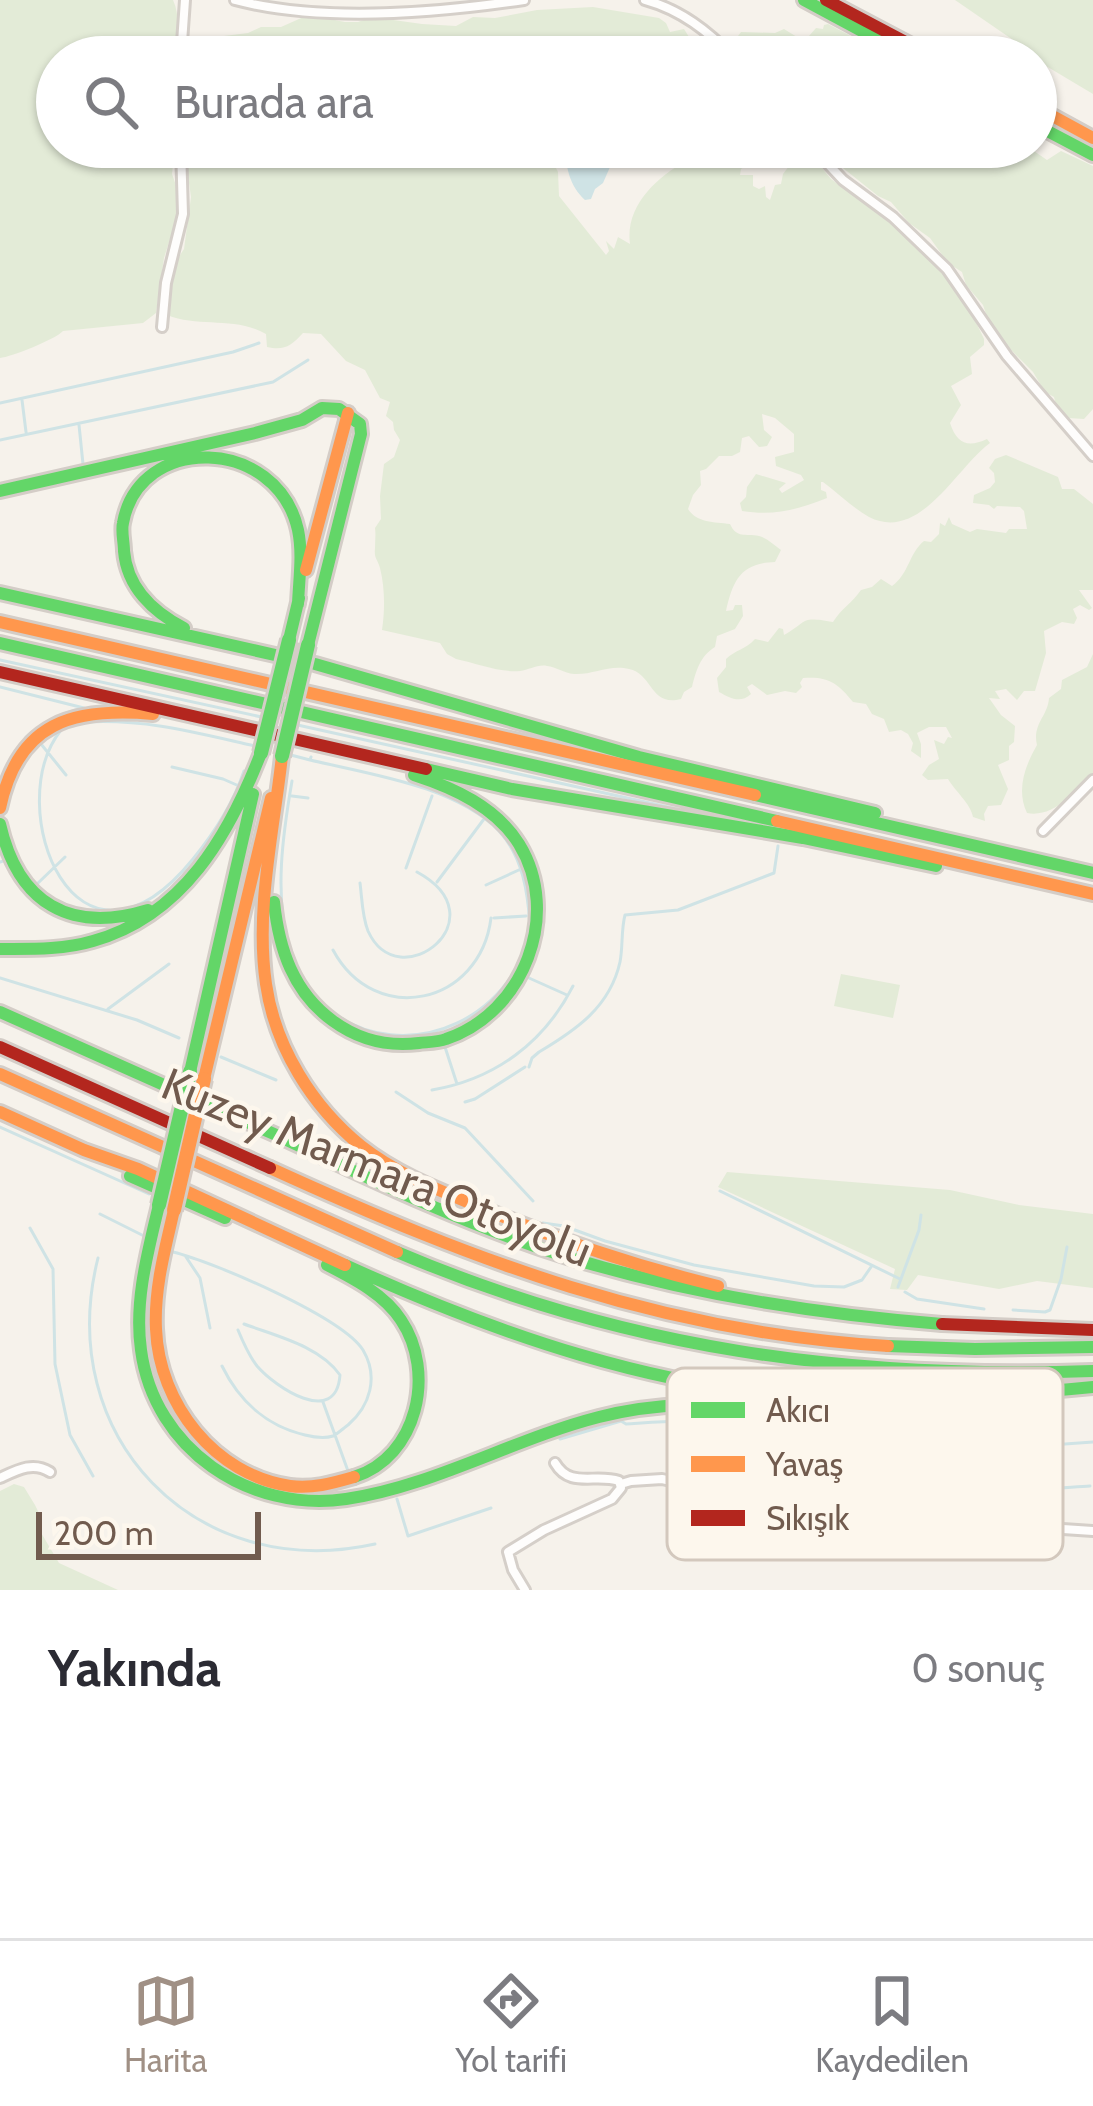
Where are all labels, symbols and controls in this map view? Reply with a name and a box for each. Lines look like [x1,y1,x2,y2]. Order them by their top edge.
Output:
search box [36,36,1057,168]
icon: search [78,69,144,135]
text: Burada ara [174,75,374,129]
street label: Kuzey Marmara Otoyolu [154,1056,600,1278]
legend [667,1368,1063,1560]
text: Akıcı [766,1390,830,1430]
text: Yavaş [765,1444,843,1484]
text: Sıkışık [766,1498,850,1538]
scale bar [36,1506,261,1559]
text: 200 m [54,1513,154,1553]
text: Yakında [48,1637,221,1699]
text: 0 sonuç [911,1644,1045,1692]
tab: Harita [124,1968,207,2080]
tab: Yol tarifi [455,1968,567,2080]
tab: Kaydedilen [815,1968,969,2080]

